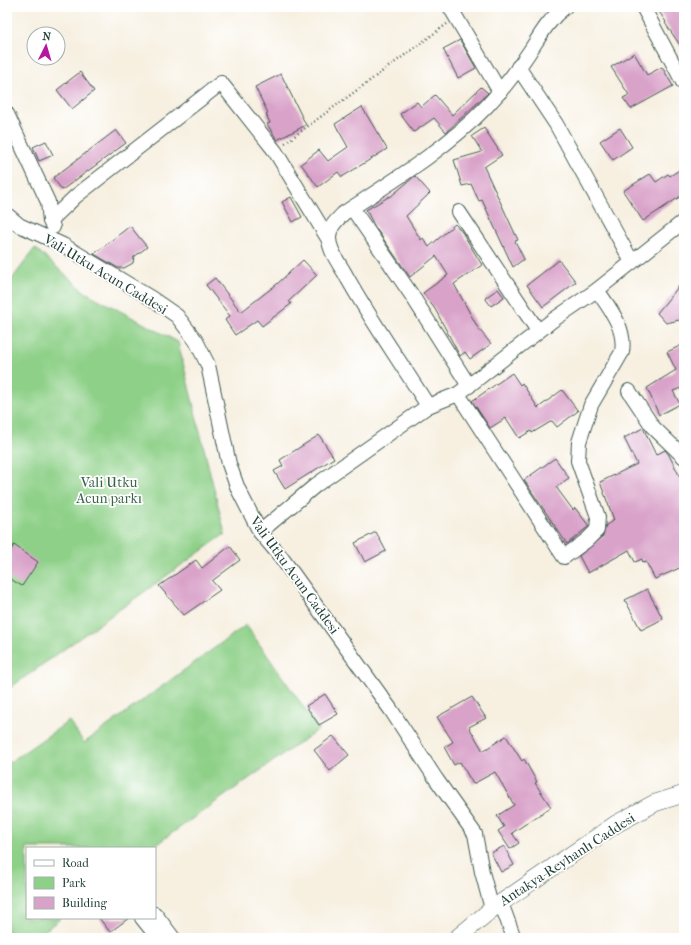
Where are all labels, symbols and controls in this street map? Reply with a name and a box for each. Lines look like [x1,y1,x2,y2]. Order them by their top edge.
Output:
north arrow [26,26,66,66]
text: N [42,30,52,43]
street label: Vali Utku Acun Caddesi [40,230,171,318]
park label: Vali Utku Acun parkı [75,474,142,507]
street label: Vali Utku Acun Caddesi [246,512,343,637]
street label: Antakya-Reyhanlı Caddesi [496,809,638,910]
legend [26,847,156,919]
text: Road [62,856,89,870]
text: Park [62,876,87,890]
text: Building [62,896,107,910]

